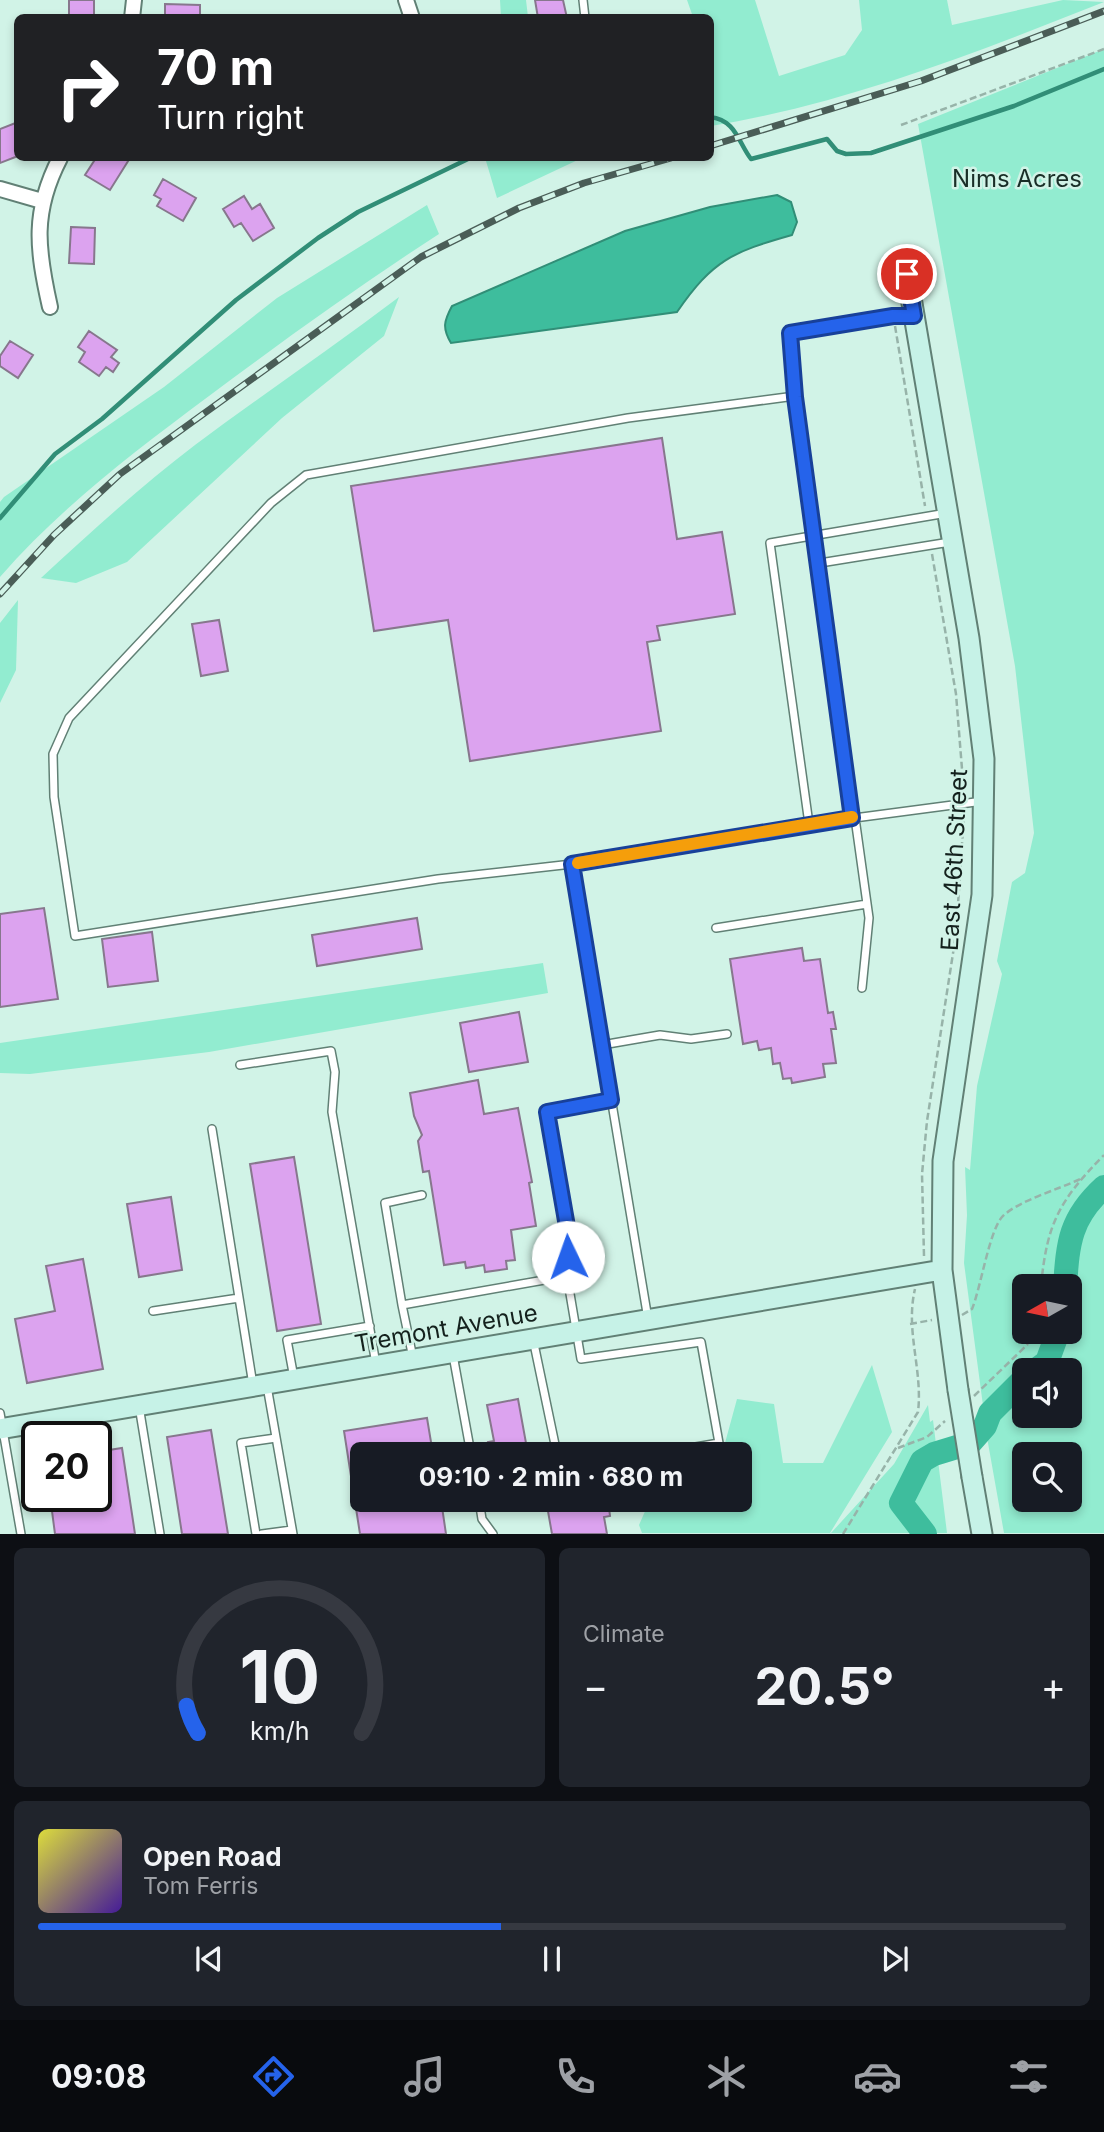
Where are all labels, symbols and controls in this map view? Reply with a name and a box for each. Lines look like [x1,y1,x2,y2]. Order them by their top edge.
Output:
text: 70 m [157,38,274,97]
icon: right [42,42,133,133]
text: Turn right [157,98,304,137]
park label: Nims Acres [952,164,1082,193]
pin [877,244,937,304]
icon: arrive [888,255,926,293]
street label: East 46th Street [935,768,973,952]
position arrow [531,1220,605,1294]
north arrow [1012,1274,1082,1344]
map controls [1012,1274,1082,1512]
street label: Tremont Avenue [352,1298,540,1358]
button: sound [1012,1358,1082,1428]
speed limit sign: 20 [21,1421,112,1512]
button: search [1012,1442,1082,1512]
text: 09:10 · 2 min · 680 m [419,1461,683,1492]
text: Climate [583,1620,665,1648]
text: 10 [239,1633,320,1722]
text: 20.5° [754,1655,895,1718]
text: − [583,1663,608,1709]
text: + [1041,1663,1066,1709]
text: km/h [250,1716,309,1746]
text: Open Road [143,1841,282,1872]
text: Tom Ferris [143,1872,258,1900]
icon: previous [190,1940,228,1978]
icon: pause [533,1940,571,1978]
icon: next [876,1940,914,1978]
icon: directions [249,2052,298,2101]
icon: music [400,2052,449,2101]
icon: phone [551,2052,600,2101]
icon: climate [702,2052,751,2101]
icon: car [853,2052,902,2101]
icon: filters [1004,2052,1053,2101]
text: 09:08 [51,2057,146,2096]

